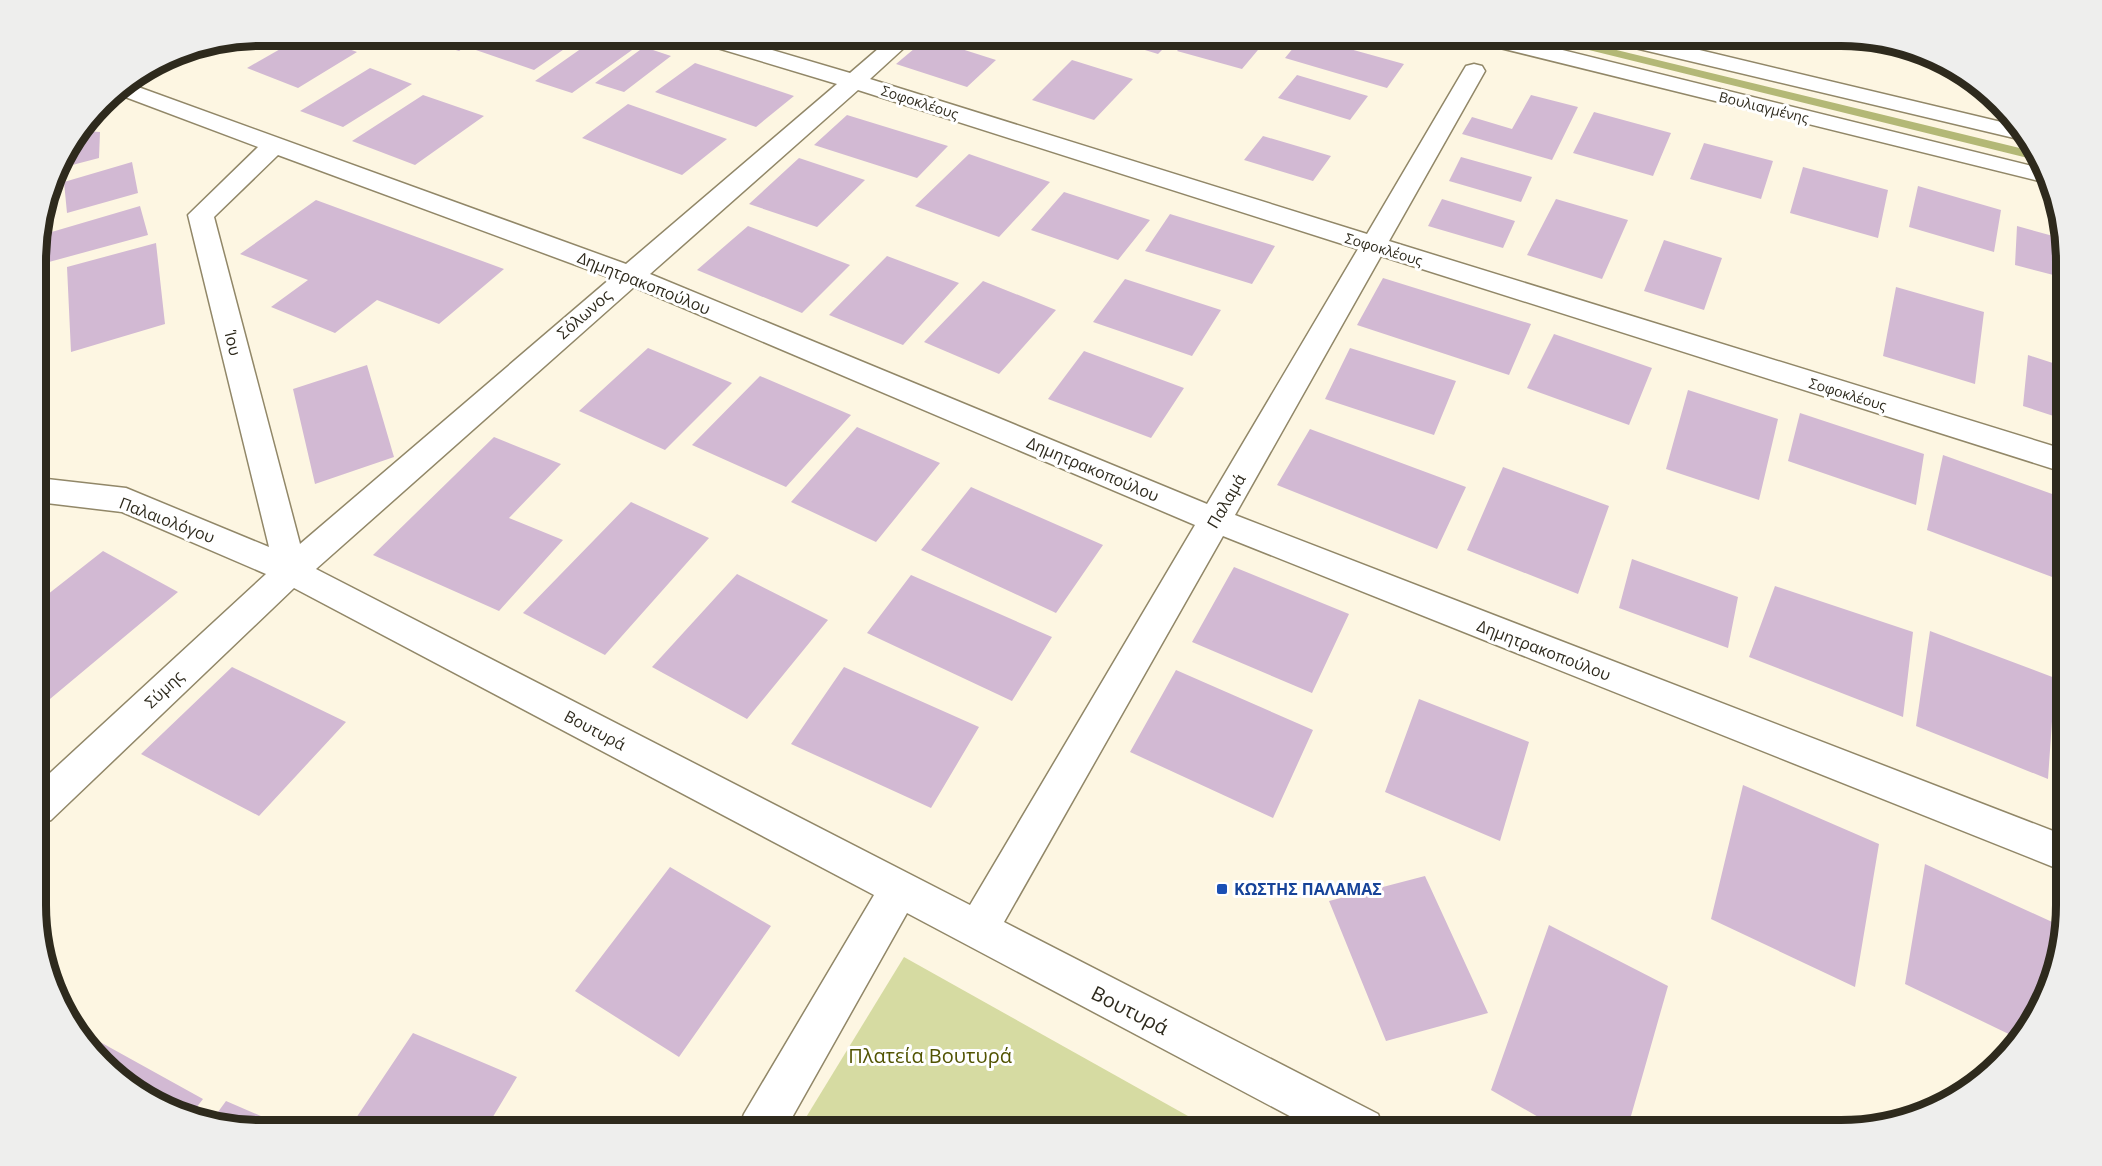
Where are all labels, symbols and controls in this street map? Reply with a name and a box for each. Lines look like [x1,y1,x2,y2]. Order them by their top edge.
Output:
street label: Σοφοκλέους [879,81,961,123]
street label: Βουλιαγμένης [1717,87,1811,127]
street label: Σοφοκλέους [1343,228,1425,270]
street label: Δημητρακοπούλου [574,246,714,320]
street label: Σόλωνος [552,284,616,344]
street label: Ίου [219,327,247,358]
street label: Σοφοκλέους [1807,373,1889,415]
street label: Δημητρακοπούλου [1024,431,1162,507]
street label: Παλαμά [1202,470,1250,532]
street label: Παλαιολόγου [116,492,218,548]
street label: Δημητρακοπούλου [1474,614,1614,686]
street label: Σύμης [140,665,189,713]
street label: Βουτυρά [561,705,630,755]
place label: ΚΩΣΤΗΣ ΠΑΛΑΜΑΣ [1234,878,1382,900]
marker: ΚΩΣΤΗΣ ΠΑΛΑΜΑΣ [1215,882,1229,896]
street label: Βουτυρά [1087,979,1173,1041]
park label: Πλατεία Βουτυρά [848,1042,1012,1069]

